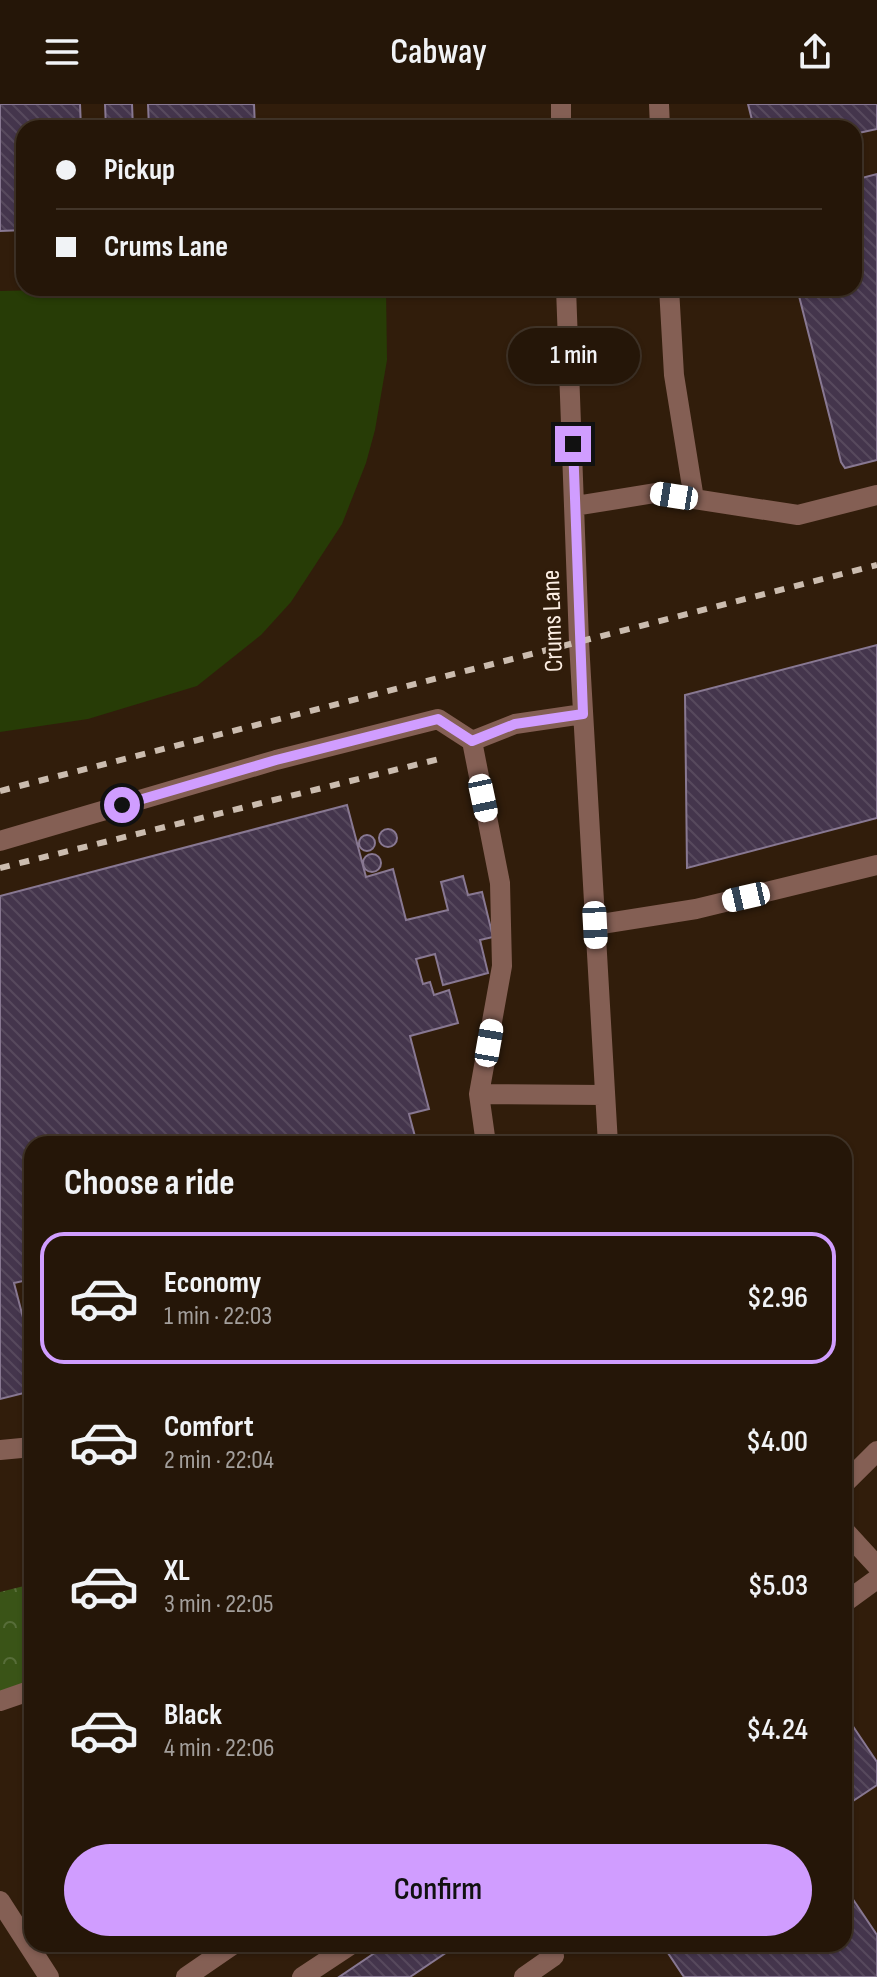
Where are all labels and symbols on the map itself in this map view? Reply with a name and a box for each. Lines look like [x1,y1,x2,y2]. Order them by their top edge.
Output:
callout: 1 min [507,328,639,384]
route end [555,426,591,462]
car [648,480,700,512]
street label: Crums Lane [536,569,570,673]
car [466,772,500,824]
route start [104,787,140,823]
car [720,880,772,914]
car [582,900,608,950]
car [473,1017,505,1069]

